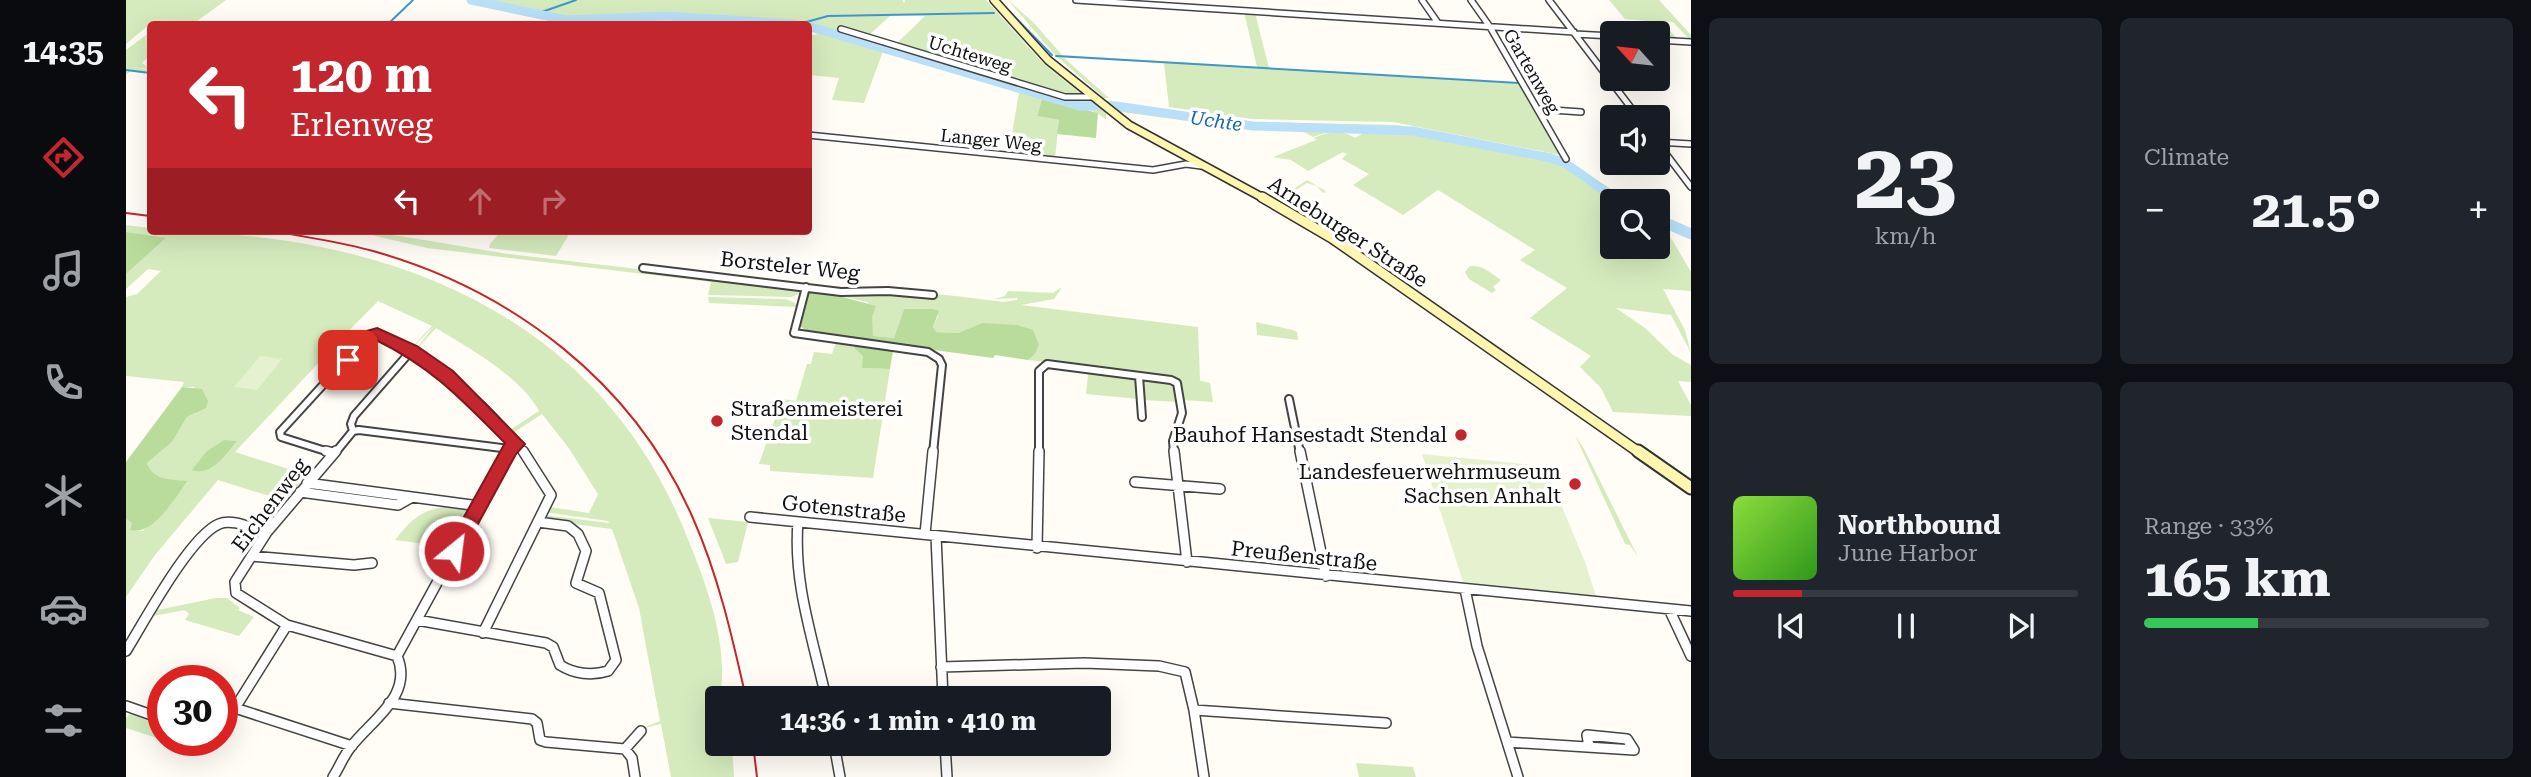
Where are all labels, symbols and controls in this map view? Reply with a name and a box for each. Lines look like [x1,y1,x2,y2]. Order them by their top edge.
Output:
north arrow [1600,21,1670,91]
map controls [1600,21,1670,259]
street label: Gartenweg [1499,25,1565,118]
street label: Uchteweg [926,31,1015,77]
text: 14:35 [22,32,104,70]
text: 120 m [290,47,432,104]
icon: left [175,49,266,140]
button: sound [1600,105,1670,175]
text: Erlenweg [290,106,433,144]
water label: Uchte [1188,106,1244,136]
street label: Langer Weg [939,124,1044,156]
text: 23 [1855,124,1956,230]
icon: directions [39,133,88,182]
text: Climate [2144,144,2229,171]
street label: Arneburger Straße [1264,171,1432,293]
text: 21.5° [2252,179,2381,240]
icon: left [388,182,426,220]
icon: ahead [461,182,499,220]
icon: right [534,182,572,220]
text: − [2144,188,2165,232]
text: + [2468,188,2489,232]
button: search [1600,189,1670,259]
text: km/h [1875,223,1936,250]
icon: music [39,246,88,295]
street label: Borsteler Weg [719,247,861,285]
pin [318,330,378,390]
icon: arrive [329,341,367,379]
icon: phone [39,358,88,407]
place label: Straßenmeisterei Stendal [731,397,903,445]
marker: Straßenmeisterei Stendal [709,413,725,429]
place label: Bauhof Hansestadt Stendal [1173,423,1448,447]
marker: Bauhof Hansestadt Stendal [1453,427,1469,443]
street label: Eichenweg [227,454,313,556]
place label: Landesfeuerwehrmuseum Sachsen Anhalt [1299,460,1561,508]
icon: climate [39,471,88,520]
marker: Landesfeuerwehrmuseum Sachsen Anhalt [1567,476,1583,492]
street label: Gotenstraße [781,491,907,527]
text: Northbound [1838,510,2001,540]
text: Range · 33% [2144,513,2273,540]
position arrow [417,514,491,588]
street label: Preußenstraße [1230,536,1378,576]
text: June Harbor [1838,540,1978,567]
text: 165 km [2144,548,2331,609]
icon: car [39,584,88,633]
icon: previous [1772,607,1810,645]
icon: pause [1887,607,1925,645]
icon: next [2002,607,2040,645]
speed limit sign: 30 [147,665,238,756]
icon: filters [39,696,88,745]
text: 14:36 · 1 min · 410 m [780,706,1036,736]

